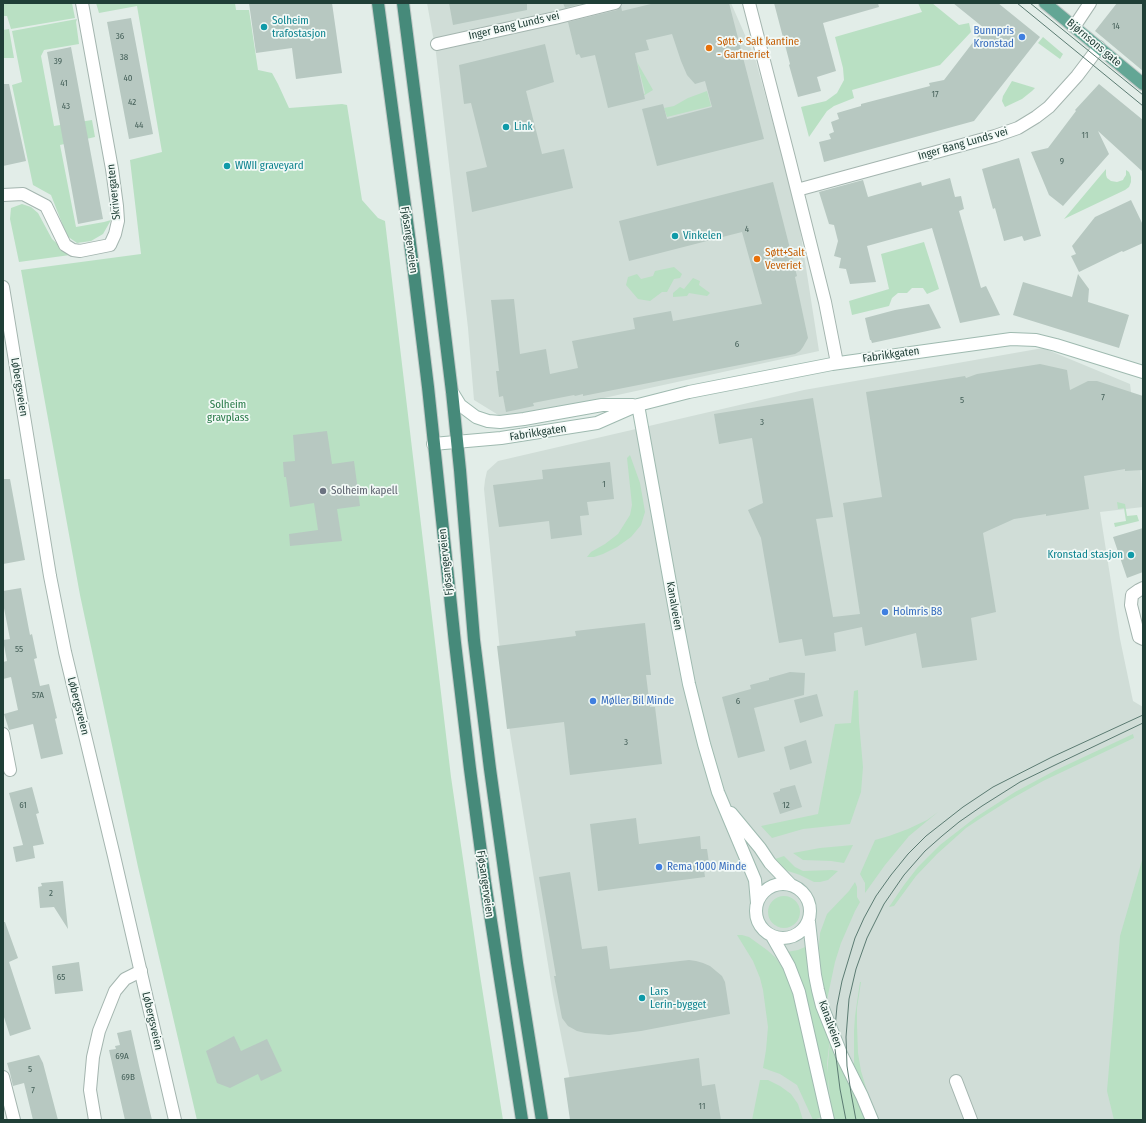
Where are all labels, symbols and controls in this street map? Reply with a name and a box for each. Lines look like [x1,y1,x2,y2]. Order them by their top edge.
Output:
street label: Inger Bang Lunds vei [467,9,561,43]
place label: Solheim trafostasjon [272,14,326,40]
street label: Bjørnsons gate [1064,16,1124,70]
house number: 14 [1112,21,1120,31]
marker: Solheim trafostasjon [259,22,269,32]
place label: Bunnpris Kronstad [973,24,1014,50]
house number: 36 [116,31,124,41]
marker: Bunnpris Kronstad [1017,32,1027,42]
place label: Søtt + Salt kantine - Gartneriet [717,35,799,61]
marker: Søtt + Salt kantine - Gartneriet [704,43,714,53]
house number: 38 [120,52,128,62]
house number: 39 [54,56,62,66]
house number: 40 [123,73,133,83]
house number: 41 [60,78,68,88]
house number: 17 [931,89,939,99]
house number: 42 [128,97,136,107]
house number: 43 [62,101,70,111]
house number: 44 [135,120,143,130]
place label: Link [514,120,533,134]
marker: Link [501,122,511,132]
street label: Inger Bang Lunds vei [916,125,1010,163]
house number: 11 [1082,130,1088,140]
house number: 9 [1060,156,1064,166]
place label: WWII graveyard [235,159,304,173]
marker: WWII graveyard [222,161,232,171]
street label: Skrivergaten [105,163,123,221]
street label: Fjøsangerveien [398,206,420,274]
house number: 4 [745,224,749,234]
place label: Vinkelen [683,229,722,243]
marker: Vinkelen [670,231,680,241]
place label: Søtt+Salt Veveriet [765,246,805,272]
marker: Søtt+Salt Veveriet [752,254,762,264]
house number: 6 [735,339,739,349]
street label: Fabrikkgaten [862,344,920,366]
street label: Løbergsveien [8,357,30,417]
house number: 7 [1101,392,1105,402]
house number: 5 [960,395,964,405]
park label: Solheim gravplass [207,398,249,424]
house number: 3 [760,417,764,427]
street label: Fabrikkgaten [509,422,567,444]
house number: 1 [602,479,606,489]
place label: Solheim kapell [331,484,398,498]
marker: Solheim kapell [318,486,328,496]
street label: Fjøsangerveien [436,528,456,596]
place label: Kronstad stasjon [1047,548,1123,562]
marker: Kronstad stasjon [1126,550,1136,560]
street label: Kanalveien [663,581,685,631]
place label: Holmris B8 [893,605,942,619]
marker: Holmris B8 [880,607,890,617]
house number: 55 [15,644,23,654]
street label: Løbergsveien [64,676,92,736]
house number: 57A [32,690,44,700]
place label: Møller Bil Minde [601,694,674,708]
marker: Møller Bil Minde [588,696,598,706]
house number: 6 [736,696,740,706]
house number: 3 [624,737,628,747]
house number: 61 [19,800,27,810]
house number: 12 [782,800,790,810]
street label: Fjøsangerveien [474,850,496,918]
place label: Rema 1000 Minde [667,860,746,874]
marker: Rema 1000 Minde [654,862,664,872]
house number: 2 [49,888,53,898]
house number: 65 [57,972,65,982]
place label: Lars Lerin-bygget [650,985,706,1011]
street label: Løbergsveien [139,991,165,1051]
marker: Lars Lerin-bygget [637,993,647,1003]
street label: Kanalveien [815,999,845,1049]
house number: 69A [115,1051,129,1061]
house number: 5 [28,1064,32,1074]
house number: 69B [121,1072,135,1082]
house number: 7 [31,1085,35,1095]
house number: 11 [699,1101,705,1111]

